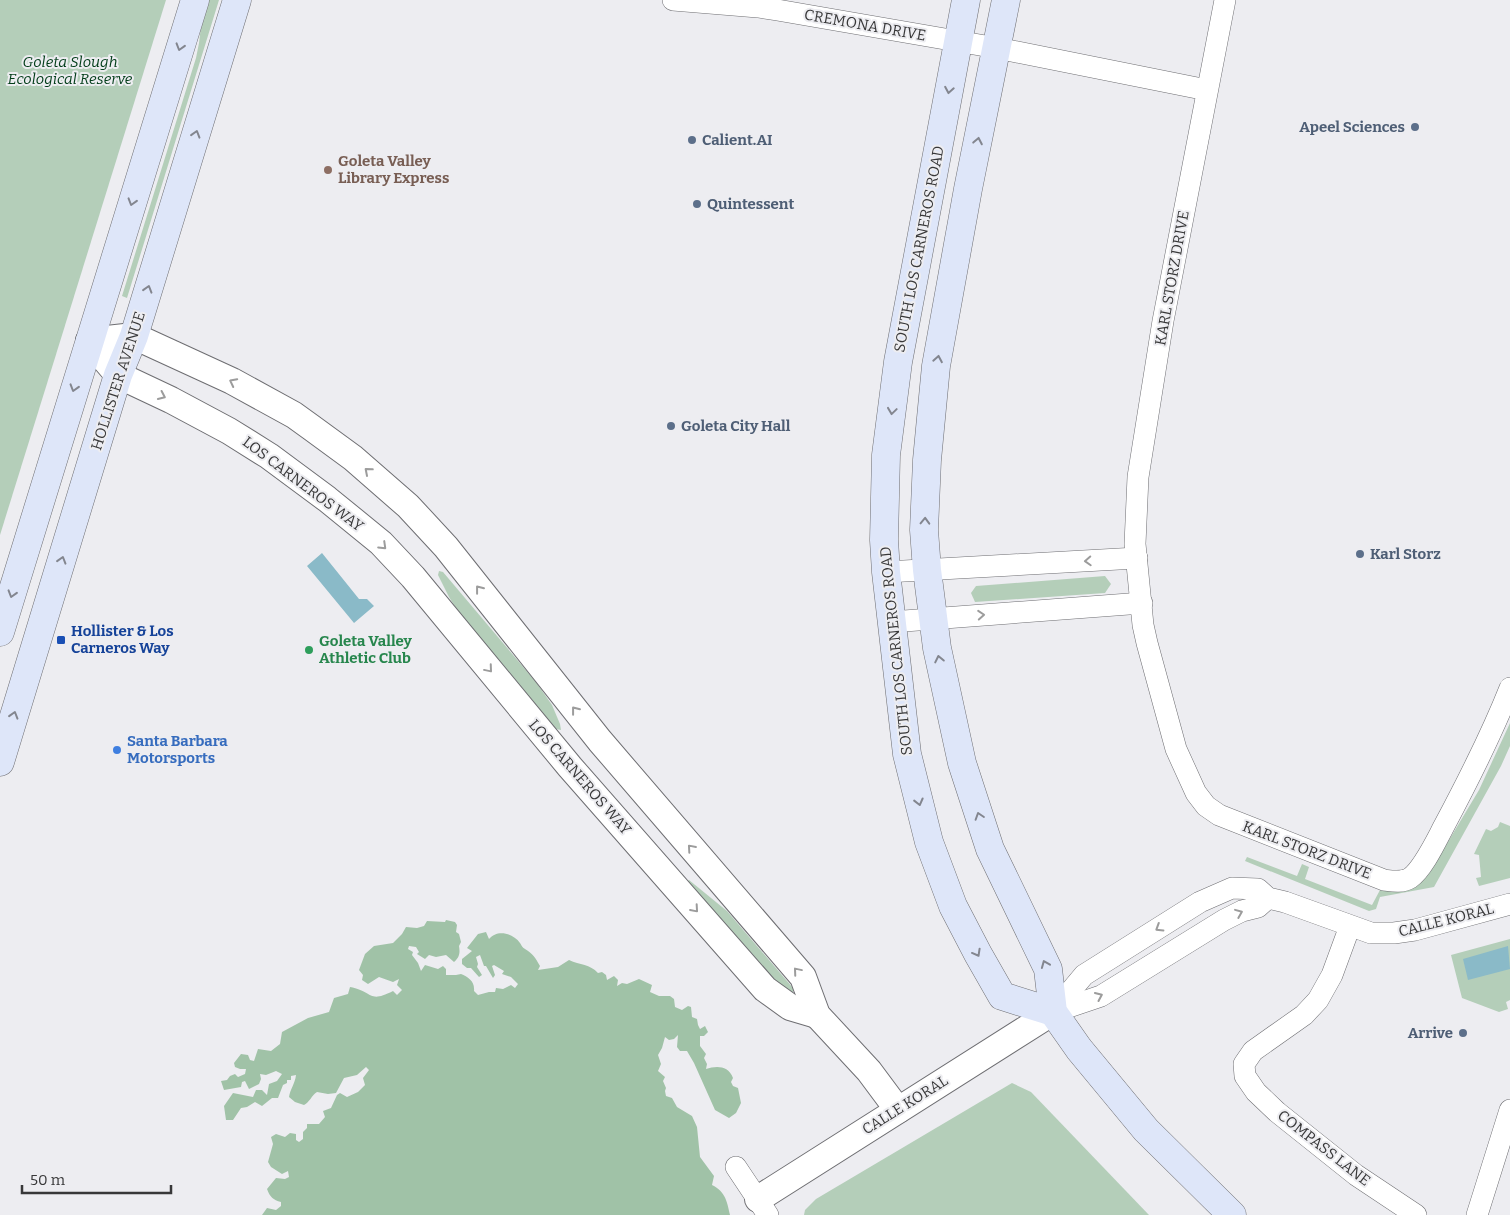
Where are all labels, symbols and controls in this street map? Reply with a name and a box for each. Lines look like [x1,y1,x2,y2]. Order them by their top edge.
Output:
street label: CREMONA DRIVE [803,5,927,45]
one-way arrow [176,42,186,50]
park label: Goleta Slough Ecological Reserve [8,53,133,88]
one-way arrow [944,85,954,94]
place label: Apeel Sciences [1299,118,1405,136]
marker: Apeel Sciences [1409,121,1421,133]
one-way arrow [190,130,200,139]
place label: Calient.AI [702,131,772,149]
marker: Calient.AI [686,134,698,146]
one-way arrow [972,136,983,145]
street label: SOUTH LOS CARNEROS ROAD [890,144,948,354]
place label: Goleta Valley Library Express [338,152,449,187]
marker: Goleta Valley Library Express [322,164,334,176]
place label: Quintessent [707,195,795,213]
one-way arrow [128,197,138,205]
marker: Quintessent [691,198,703,210]
street label: KARL STORZ DRIVE [1151,209,1193,347]
one-way arrow [143,286,153,294]
street label: HOLLISTER AVENUE [87,309,149,453]
one-way arrow [932,355,942,364]
one-way arrow [229,378,238,388]
one-way arrow [70,383,80,392]
one-way arrow [157,390,166,400]
one-way arrow [887,406,897,415]
place label: Goleta City Hall [681,417,791,435]
marker: Goleta City Hall [665,420,677,432]
street label: LOS CARNEROS WAY [239,433,367,536]
one-way arrow [365,468,374,477]
one-way arrow [919,517,930,525]
one-way arrow [377,540,386,549]
place label: Karl Storz [1370,545,1441,563]
street label: SOUTH LOS CARNEROS ROAD [876,546,916,756]
marker: Karl Storz [1354,548,1366,560]
one-way arrow [1084,555,1092,566]
one-way arrow [56,556,66,565]
one-way arrow [477,586,485,595]
one-way arrow [7,589,17,597]
one-way arrow [977,610,985,621]
place label: Hollister & Los Carneros Way [71,622,174,657]
place label: Goleta Valley Athletic Club [319,632,413,667]
marker: Hollister & Los Carneros Way [55,634,67,646]
marker: Goleta Valley Athletic Club [303,644,315,656]
one-way arrow [934,654,945,663]
one-way arrow [483,663,492,672]
one-way arrow [573,707,581,716]
one-way arrow [9,712,19,720]
street label: LOS CARNEROS WAY [525,716,635,839]
place label: Santa Barbara Motorsports [127,732,228,767]
marker: Santa Barbara Motorsports [111,744,123,756]
one-way arrow [913,797,924,806]
one-way arrow [975,812,985,821]
street label: KARL STORZ DRIVE [1240,817,1374,883]
one-way arrow [688,844,697,853]
street label: CALLE KORAL [1397,899,1495,941]
one-way arrow [689,903,698,912]
one-way arrow [1234,909,1243,920]
one-way arrow [1155,922,1164,932]
one-way arrow [971,948,981,957]
one-way arrow [1041,960,1051,969]
one-way arrow [795,968,803,977]
one-way arrow [1094,991,1103,1002]
place label: Arrive [1408,1024,1453,1042]
marker: Arrive [1457,1027,1469,1039]
street label: CALLE KORAL [859,1072,951,1138]
street label: COMPASS LANE [1274,1106,1374,1190]
scale bar [22,1162,171,1194]
text: 50 m [30,1171,66,1189]

